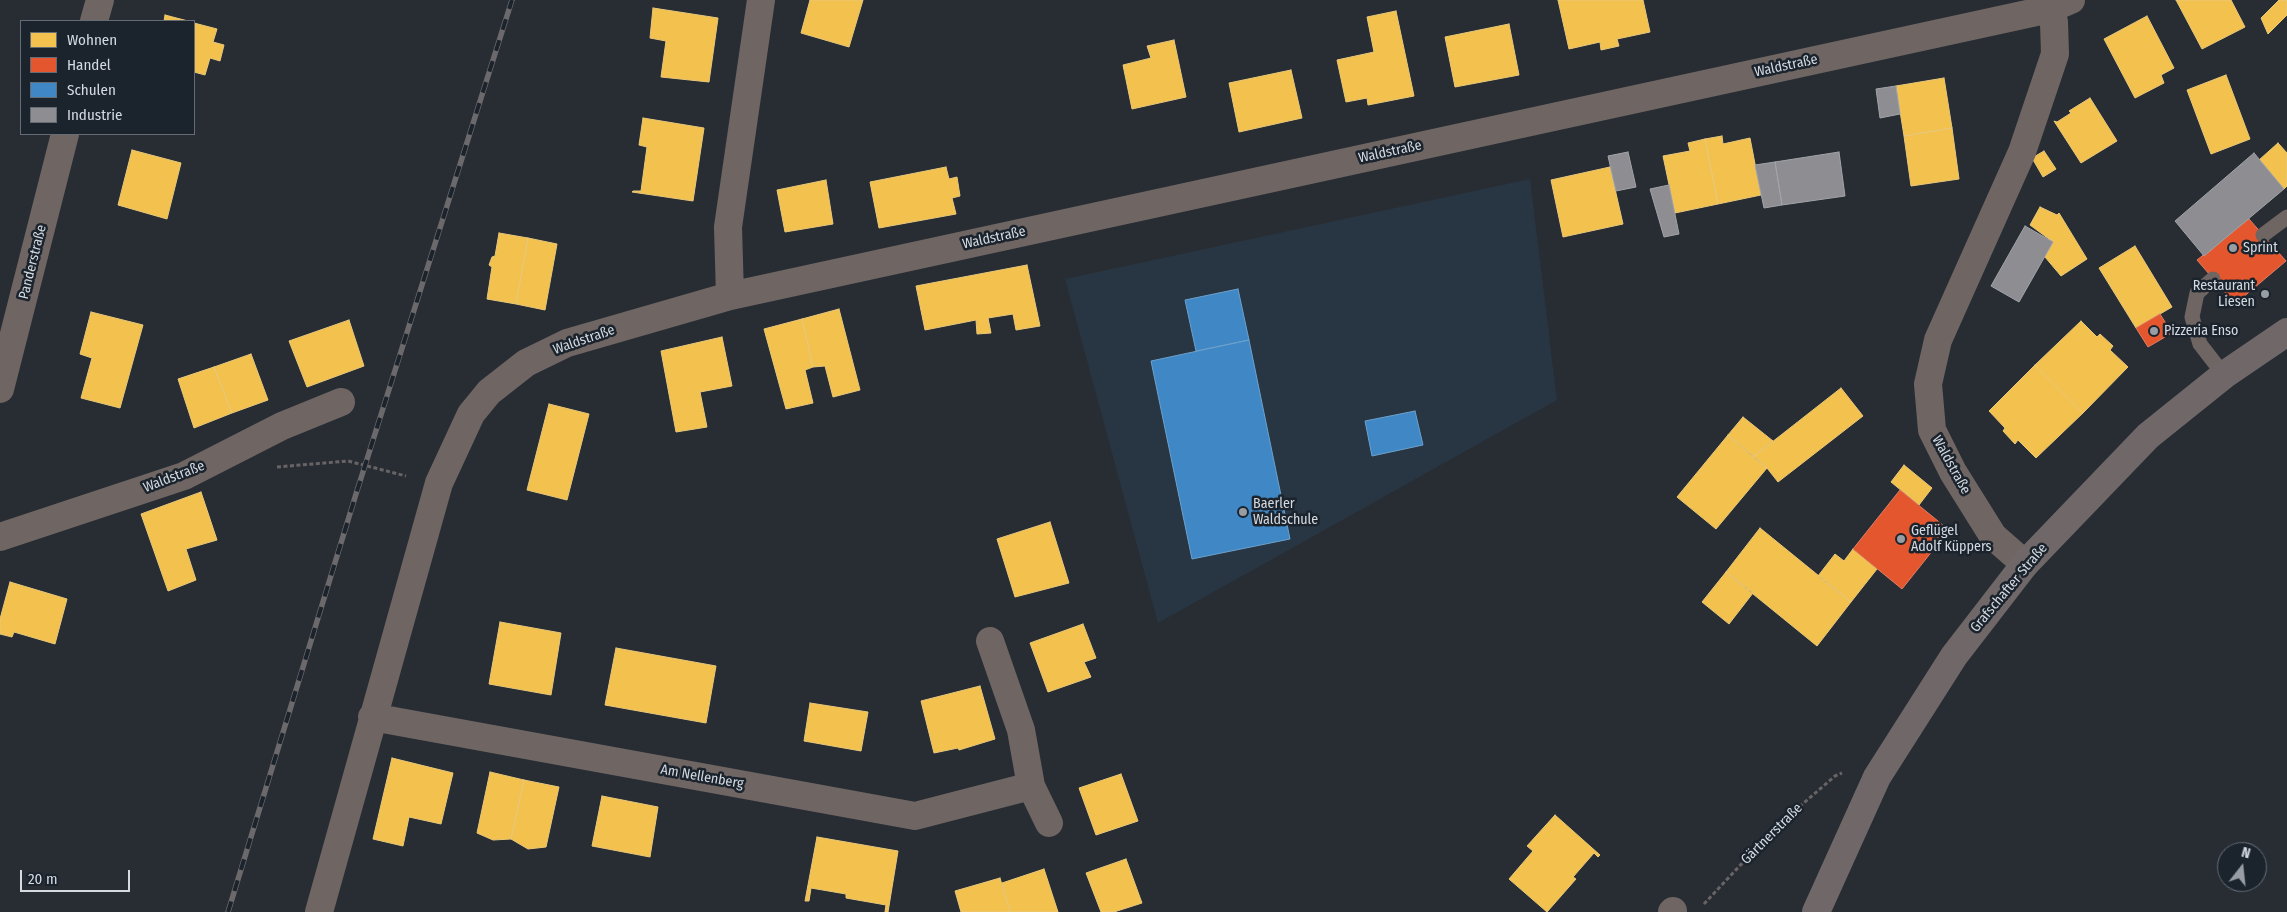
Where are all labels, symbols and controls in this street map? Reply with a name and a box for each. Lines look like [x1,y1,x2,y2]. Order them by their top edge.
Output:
legend [20,20,195,135]
text: Wohnen [67,31,117,49]
street label: Waldstraße [1753,51,1819,81]
text: Handel [67,56,111,74]
text: Schulen [67,81,116,99]
text: Industrie [67,106,122,124]
street label: Waldstraße [1357,137,1423,167]
street label: Panderstraße [16,223,50,301]
street label: Waldstraße [961,223,1027,253]
place label: Sprint [2243,240,2278,256]
marker: Sprint [2227,242,2239,254]
place label: Restaurant Liesen [2193,278,2255,310]
marker: Restaurant Liesen [2259,288,2271,300]
street label: Waldstraße [551,322,617,358]
place label: Pizzeria Enso [2164,323,2238,339]
marker: Pizzeria Enso [2148,325,2160,337]
street label: Waldstraße [1928,433,1974,497]
street label: Waldstraße [141,458,207,496]
place label: Baerler Waldschule [1253,496,1318,528]
marker: Baerler Waldschule [1237,506,1249,518]
place label: Geflügel Adolf Küppers [1911,523,1992,556]
marker: Geflügel Adolf Küppers [1895,533,1907,545]
street label: Grafschafter Straße [1967,540,2051,636]
street label: Am Nellenberg [659,761,745,793]
street label: Gärtnerstraße [1738,800,1806,868]
north arrow [2217,842,2267,892]
text: N [2240,844,2252,862]
scale bar [22,860,132,892]
text: 20 m [28,870,58,888]

